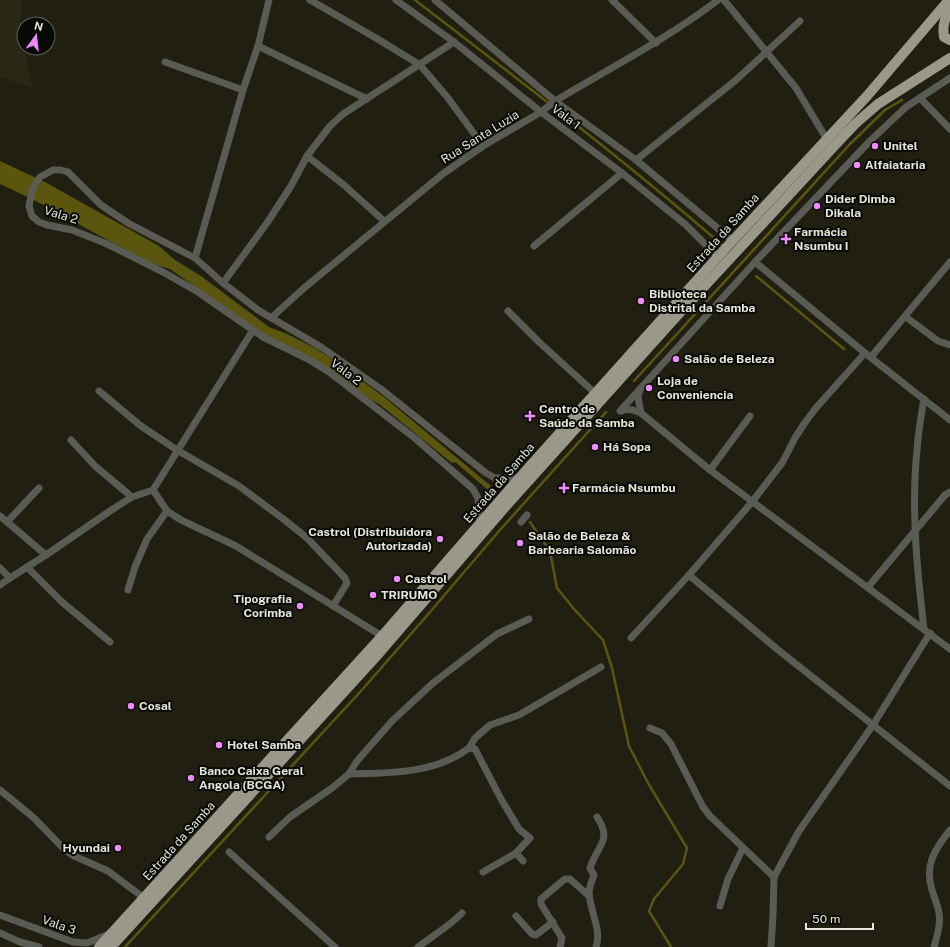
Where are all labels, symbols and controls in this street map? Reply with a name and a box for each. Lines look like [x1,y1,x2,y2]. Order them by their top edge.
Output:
north arrow [16,16,56,56]
text: N [33,19,44,33]
street label: Vala 1 [549,102,583,132]
street label: Rua Santa Luzia [438,107,522,167]
place label: Unitel [883,139,918,153]
marker: Unitel [870,141,880,151]
place label: Alfaiataria [865,158,926,172]
marker: Alfaiataria [852,160,862,170]
street label: Estrada da Samba [684,191,762,275]
place label: Dider Dimba Dikala [825,192,896,220]
marker: Dider Dimba Dikala [812,201,822,211]
street label: Vala 2 [42,203,80,227]
place label: Farmácia Nsumbu I [794,225,848,253]
marker: Farmácia Nsumbu I [781,234,791,244]
place label: Biblioteca Distrital da Samba [649,287,755,315]
marker: Biblioteca Distrital da Samba [636,296,646,306]
place label: Salão de Beleza [684,352,775,366]
marker: Salão de Beleza [671,354,681,364]
street label: Vala 2 [328,356,364,388]
place label: Loja de Conveniencia [657,374,734,402]
marker: Loja de Conveniencia [644,383,654,393]
place label: Centro de Saúde da Samba [539,402,635,430]
marker: Centro de Saúde da Samba [524,410,536,422]
street label: Estrada da Samba [461,440,537,526]
place label: Há Sopa [603,440,651,454]
marker: Há Sopa [590,442,600,452]
place label: Farmácia Nsumbu [572,481,676,495]
marker: Farmácia Nsumbu [559,483,569,493]
place label: Castrol (Distribuidora Autorizada) [308,525,432,553]
place label: Salão de Beleza & Barbearia Salomão [528,529,637,557]
marker: Castrol (Distribuidora Autorizada) [435,534,445,544]
marker: Salão de Beleza & Barbearia Salomão [515,538,525,548]
place label: Castrol [405,572,447,586]
marker: Castrol [392,574,402,584]
place label: TRIRUMO [381,588,437,602]
marker: TRIRUMO [368,590,378,600]
place label: Tipografia Corimba [234,592,292,620]
marker: Tipografia Corimba [295,601,305,611]
place label: Cosal [139,699,172,713]
marker: Cosal [126,701,136,711]
place label: Hotel Samba [227,738,301,752]
marker: Hotel Samba [214,740,224,750]
place label: Banco Caixa Geral Angola (BCGA) [199,764,304,792]
marker: Banco Caixa Geral Angola (BCGA) [186,773,196,783]
street label: Estrada da Samba [140,799,218,883]
place label: Hyundai [62,841,110,855]
marker: Hyundai [113,843,123,853]
scale bar [806,905,873,931]
text: 50 m [812,912,840,926]
street label: Vala 3 [40,913,78,937]

